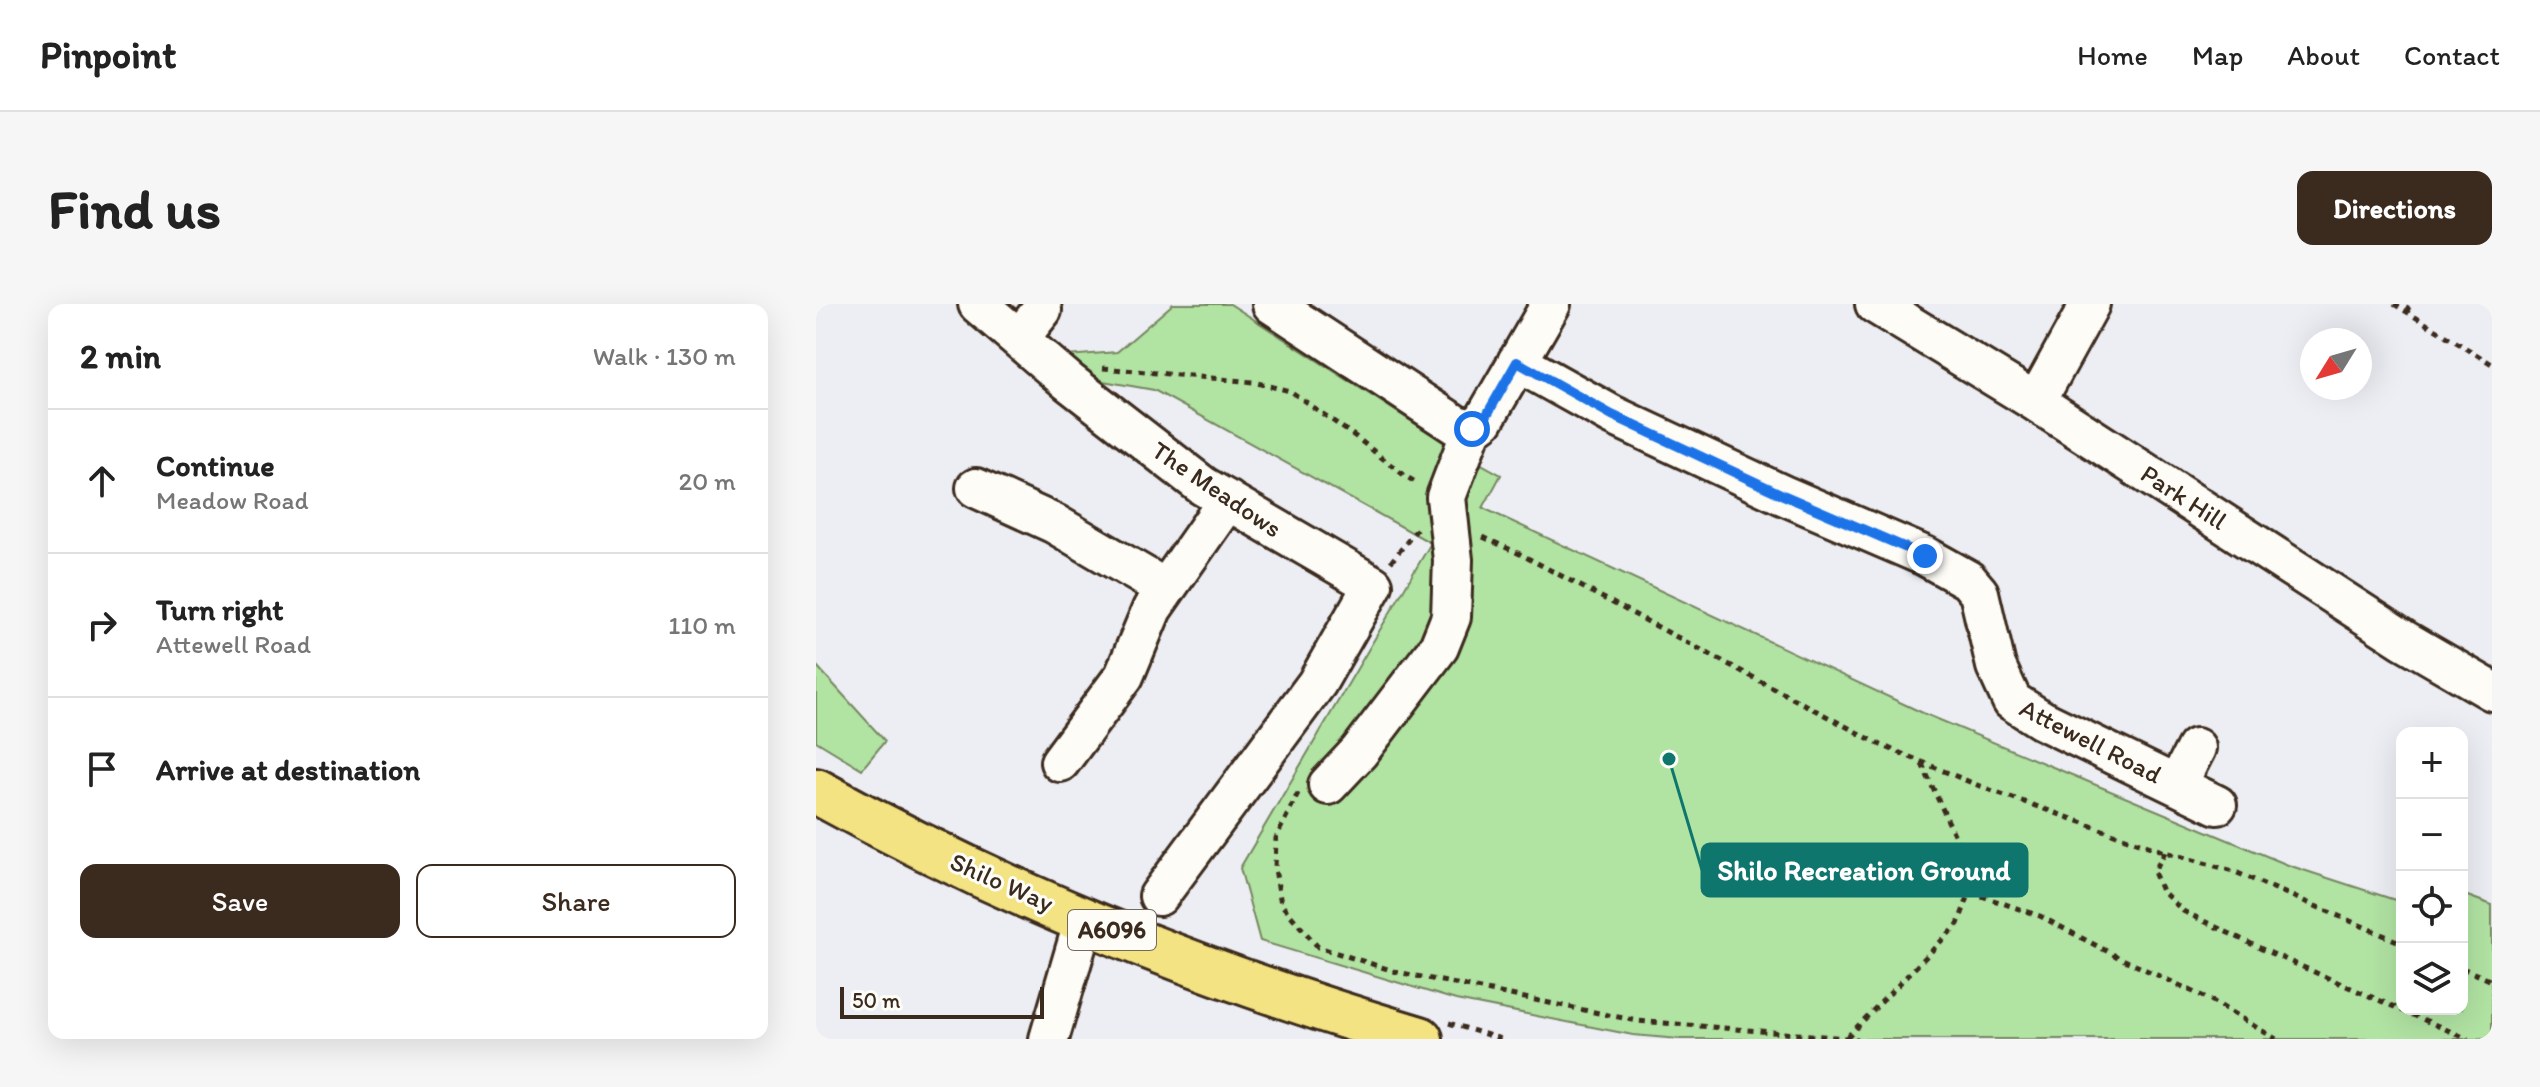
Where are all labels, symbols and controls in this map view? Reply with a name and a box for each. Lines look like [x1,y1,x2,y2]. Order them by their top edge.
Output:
text: Pinpoint [40,32,176,78]
text: Home [2077,38,2148,72]
text: Map [2192,38,2243,72]
text: About [2287,38,2360,72]
text: Contact [2404,38,2500,72]
button: Directions [2297,171,2492,245]
text: Find us [48,175,221,242]
north arrow [2300,328,2372,400]
text: 2 min [80,336,161,377]
text: Walk · 130 m [593,340,736,372]
route start [1454,411,1490,447]
street label: The Meadows [1146,434,1288,544]
text: Continue [156,447,275,484]
street label: Park Hill [2135,457,2233,537]
icon: ahead [80,459,124,503]
text: 20 m [679,465,736,497]
text: Meadow Road [156,484,309,516]
route end [1907,538,1943,574]
text: Turn right [156,591,284,628]
icon: right [80,603,124,647]
text: 110 m [668,609,736,641]
text: Attewell Road [156,628,311,660]
street label: Attewell Road [2015,692,2168,791]
map controls [2396,727,2468,1015]
button: + [2396,727,2468,799]
icon: arrive [80,747,124,791]
text: Arrive at destination [156,751,420,788]
button: − [2396,799,2468,871]
callout: Shilo Recreation Ground [1702,844,2027,896]
street label: Shilo Way [945,845,1059,919]
text: Shilo Recreation Ground [1717,853,2011,887]
button: Save [80,864,400,938]
button: Share [416,864,736,938]
button: locate [2396,871,2468,943]
road number: A6096 [1068,910,1156,950]
button: layers [2396,943,2468,1015]
scale bar [840,983,1044,1019]
text: 50 m [852,987,901,1014]

